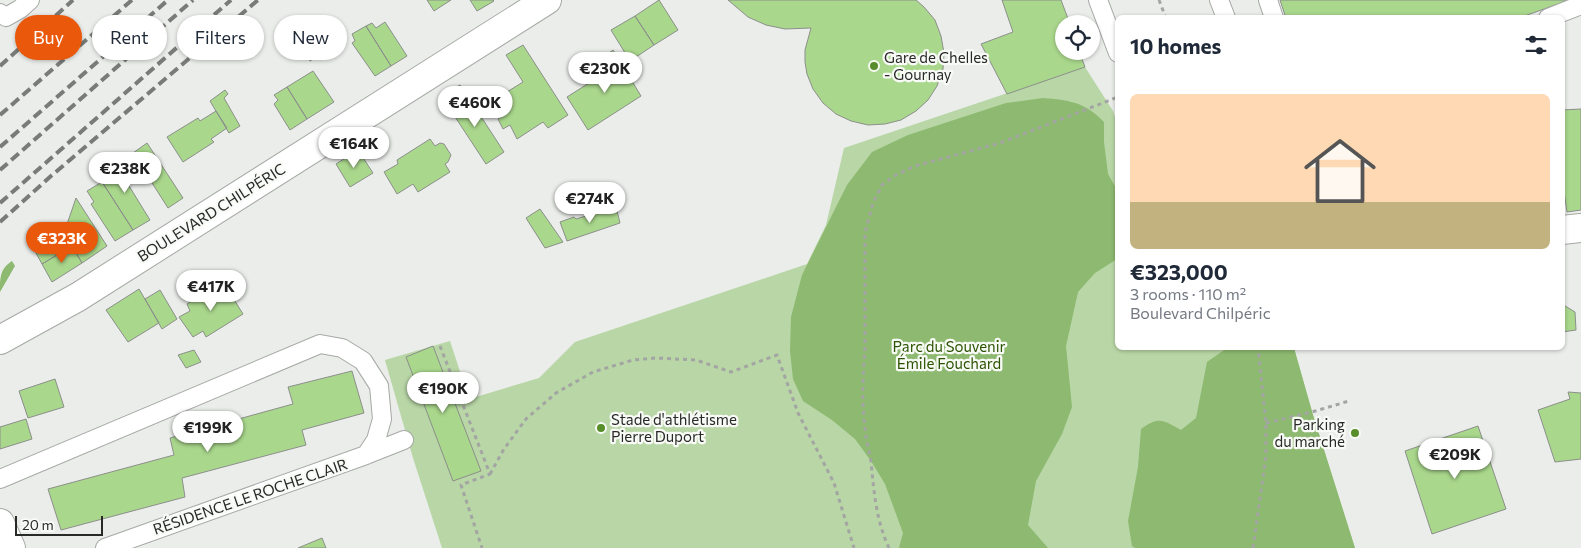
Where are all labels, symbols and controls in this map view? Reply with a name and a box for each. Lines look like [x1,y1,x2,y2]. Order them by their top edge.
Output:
chip: Buy [15,15,82,60]
chip: Rent [92,15,167,60]
chip: Filters [177,15,264,60]
chip: New [274,15,347,60]
map controls [1055,15,1100,60]
button: locate [1055,15,1100,60]
icon: filters [1522,31,1550,59]
text: 10 homes [1130,33,1221,58]
place label: Gare de Chelles - Gournay [884,48,988,83]
pin: €230K [570,52,640,94]
text: €230K [579,58,631,77]
marker: Gare de Chelles - Gournay [868,60,880,72]
pin: €460K [440,86,510,128]
text: €460K [449,92,501,111]
pin: €164K [319,126,389,169]
icon: home [1295,126,1385,216]
text: €164K [329,133,379,152]
pin: €238K [90,152,160,194]
text: €238K [100,158,150,177]
street label: BOULEVARD CHILPÉRIC [133,158,288,265]
pin: €274K [555,182,625,224]
text: €274K [565,188,615,207]
pin: €323K [27,222,97,264]
text: €323K [37,228,87,247]
text: €323,000 [1130,259,1228,284]
pin: €417K [176,270,246,312]
text: €417K [187,276,235,295]
text: 3 rooms · 110 m² [1130,284,1246,303]
text: Boulevard Chilpéric [1130,303,1271,322]
park label: Parc du Souvenir Émile Fouchard [892,337,1006,372]
pin: €190K [408,372,478,414]
text: €190K [418,378,468,397]
pin: €199K [173,410,243,453]
place label: Stade d'athlétisme Pierre Duport [611,410,737,445]
place label: Parking du marché [1274,415,1345,450]
text: €199K [183,417,233,436]
marker: Stade d'athlétisme Pierre Duport [595,422,607,434]
marker: Parking du marché [1349,427,1361,439]
pin: €209K [1420,438,1490,480]
text: €209K [1429,444,1481,463]
street label: RÉSIDENCE LE ROCHE CLAIR [150,453,350,538]
scale bar [15,513,102,536]
text: 20 m [22,516,54,533]

